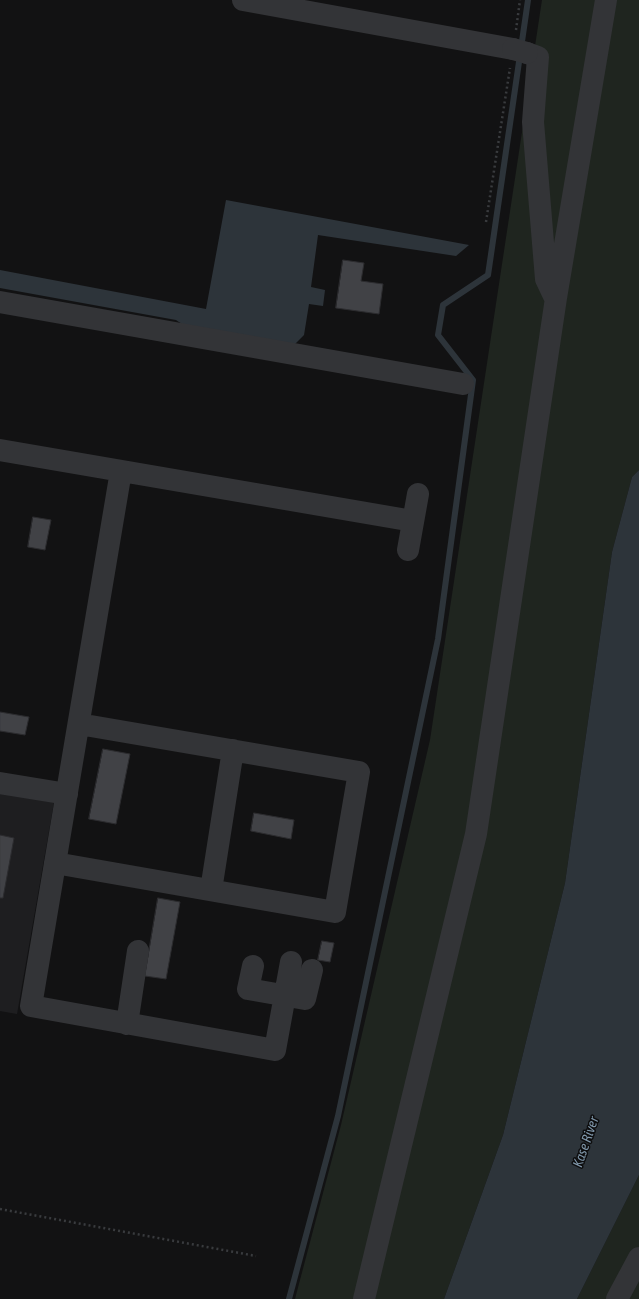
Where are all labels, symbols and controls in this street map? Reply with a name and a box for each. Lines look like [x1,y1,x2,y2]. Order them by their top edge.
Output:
water label: Kase River [569,1114,603,1170]

